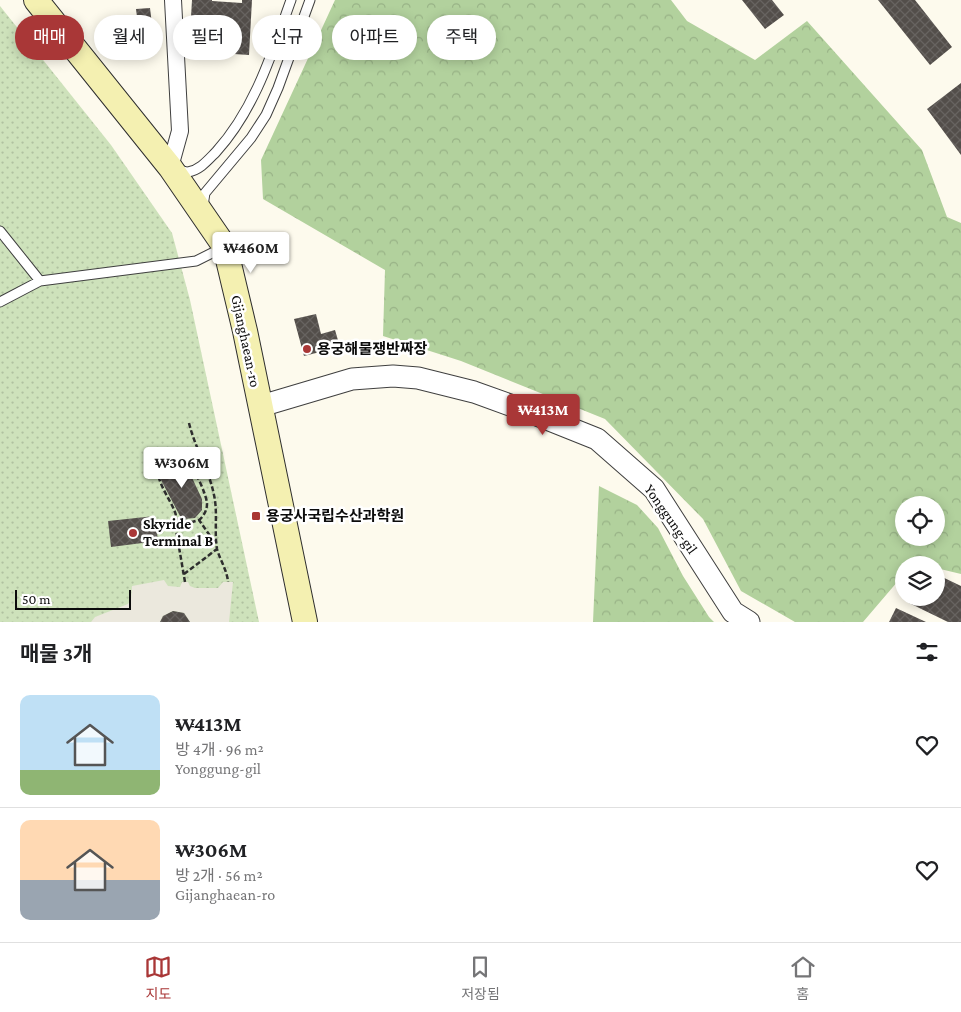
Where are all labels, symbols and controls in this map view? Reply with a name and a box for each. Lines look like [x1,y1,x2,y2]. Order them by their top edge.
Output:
chip: 매매 [15,15,84,60]
chip: 월세 [94,15,163,60]
chip: 필터 [173,15,242,60]
chip: 신규 [252,15,322,60]
chip: 아파트 [332,15,417,60]
chip: 주택 [427,15,496,60]
pin: ₩460M [216,232,286,274]
text: ₩460M [223,239,279,256]
street label: Gijanghaean-ro [227,293,264,389]
place label: 용궁해물쟁반짜장 [317,341,428,357]
marker: 용궁해물쟁반짜장 [301,343,313,355]
pin: ₩413M [508,394,578,436]
text: ₩413M [518,401,568,418]
pin: ₩306M [147,446,217,489]
text: ₩306M [154,454,210,471]
street label: Yonggung-gil [640,481,701,557]
map controls [895,496,945,606]
button: locate [895,496,945,546]
place label: 용궁사국립수산과학원 [266,507,404,524]
marker: 용궁사국립수산과학원 [250,510,262,522]
place label: Skyride Terminal B [143,516,214,549]
marker: Skyride Terminal B [127,527,139,539]
button: layers [895,556,945,606]
scale bar [15,587,131,610]
text: 50 m [22,591,50,607]
icon: filters [913,638,941,666]
text: 매물 3개 [20,642,92,666]
text: ₩413M [175,712,241,736]
icon: home [60,715,120,775]
icon: heart [913,731,941,759]
text: 방 4개 · 96 m² [175,741,264,758]
text: Yonggung-gil [175,760,261,777]
text: ₩306M [175,838,247,862]
icon: home [60,840,120,900]
icon: heart [913,856,941,884]
text: 방 2개 · 56 m² [175,867,263,884]
text: Gijanghaean-ro [175,886,275,903]
tab: 지도 [144,953,172,1003]
tab: 저장됨 [461,953,500,1003]
tab: 홈 [789,953,817,1003]

